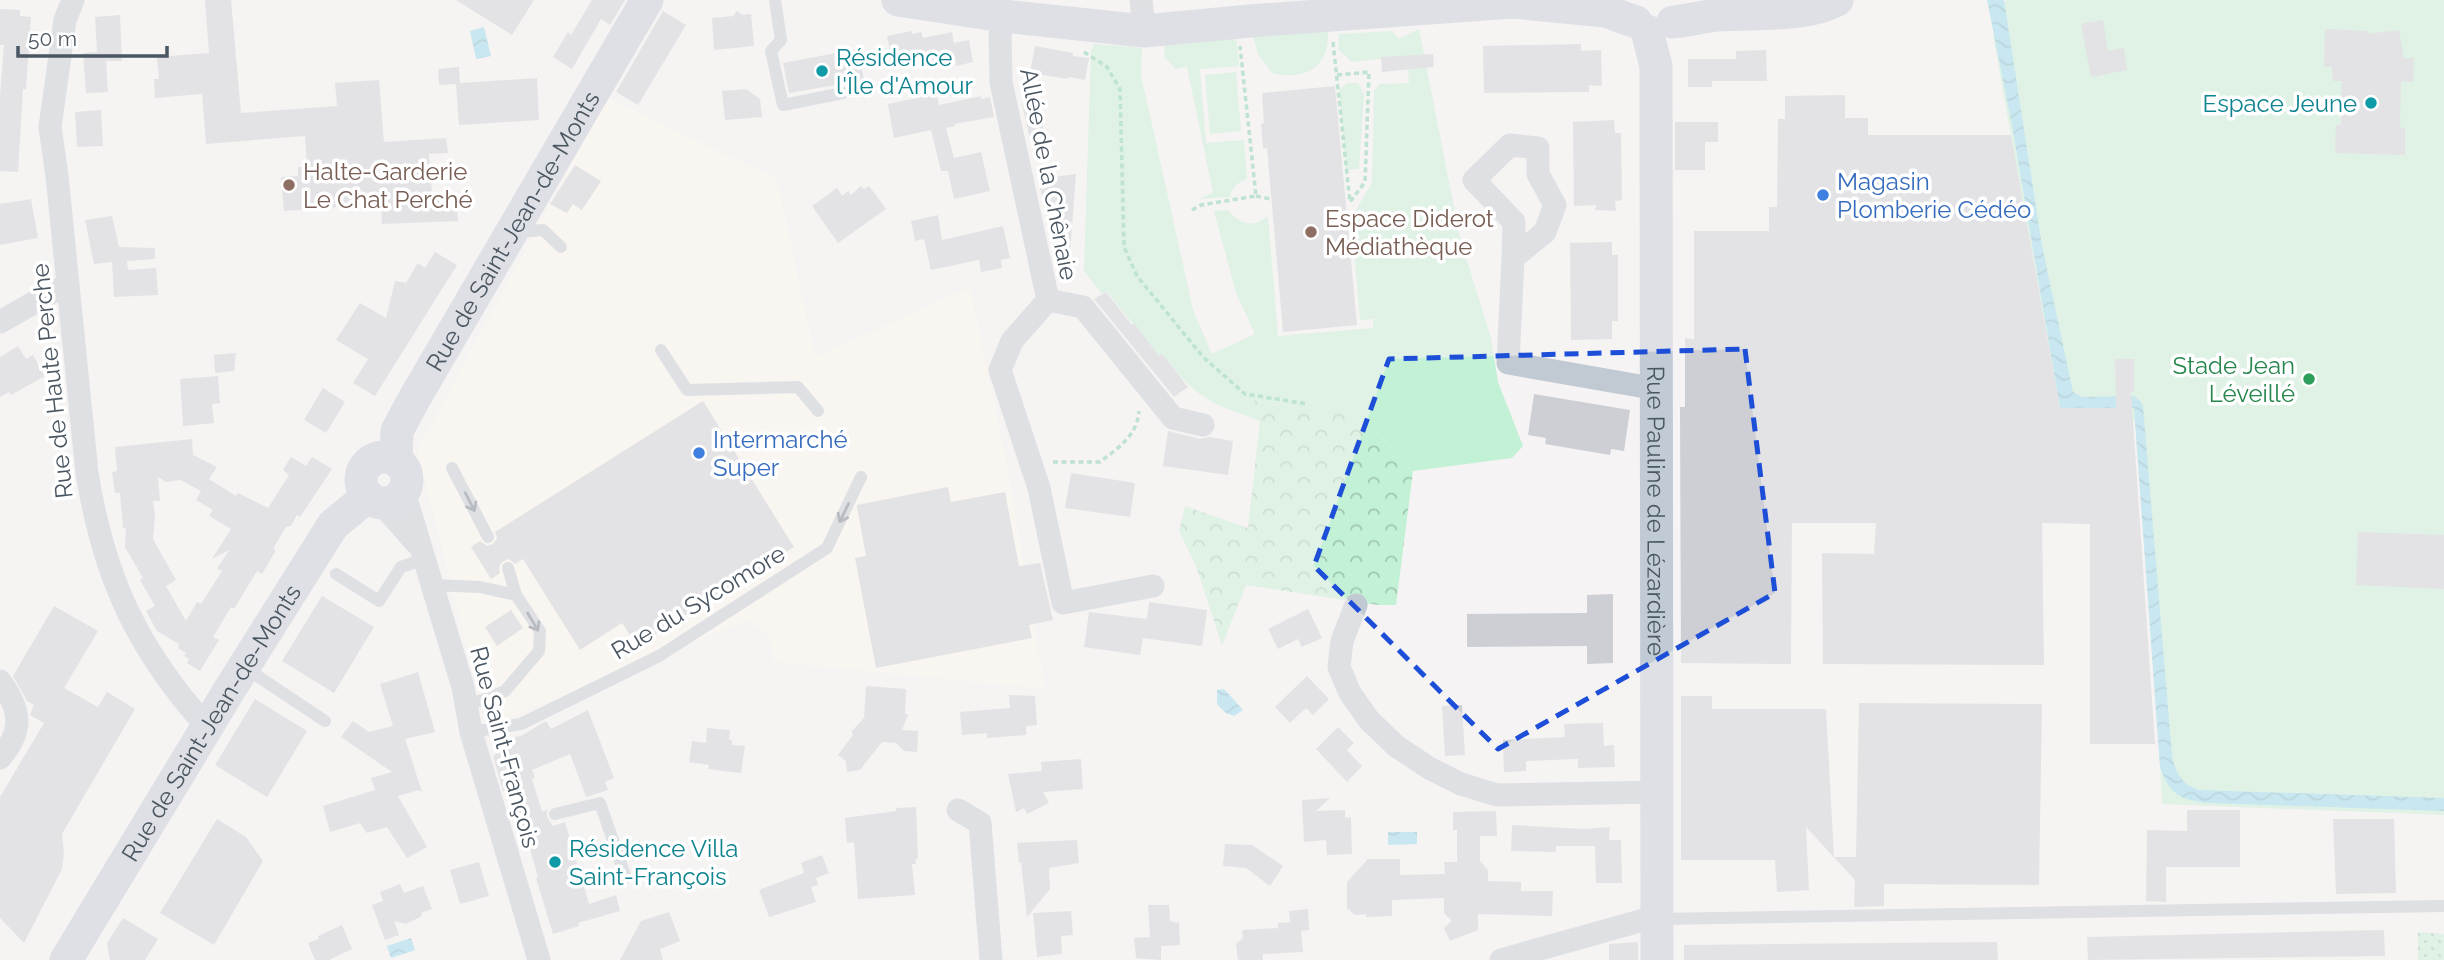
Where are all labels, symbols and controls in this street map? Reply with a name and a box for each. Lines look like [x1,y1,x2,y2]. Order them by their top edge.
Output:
scale bar [18,14,166,58]
text: 50 m [28,26,77,51]
place label: Résidence l'Île d'Amour [836,43,974,100]
marker: Résidence l'Île d'Amour [814,63,830,79]
street label: Allée de la Chênaie [1014,66,1084,282]
street label: Rue de Saint-Jean-de-Monts [419,86,605,376]
place label: Espace Jeune [2203,89,2357,118]
marker: Espace Jeune [2363,95,2379,111]
place label: Halte-Garderie Le Chat Perché [303,157,473,214]
place label: Magasin Plomberie Cédéo [1837,167,2031,224]
marker: Halte-Garderie Le Chat Perché [281,177,297,193]
marker: Magasin Plomberie Cédéo [1815,187,1831,203]
place label: Espace Diderot Médiathèque [1325,204,1494,261]
marker: Espace Diderot Médiathèque [1303,224,1319,240]
street label: Rue de Haute Perche [25,262,79,500]
place label: Stade Jean Léveillé [2173,351,2295,408]
street label: Rue Pauline de Lézardière [1642,366,1671,656]
marker: Stade Jean Léveillé [2301,371,2317,387]
place label: Intermarché Super [713,425,848,482]
marker: Intermarché Super [691,445,707,461]
one-way arrow [464,491,477,512]
one-way arrow [836,502,850,523]
street label: Rue du Sycomore [606,539,790,665]
street label: Rue de Saint-Jean-de-Monts [115,579,307,866]
one-way arrow [527,612,541,632]
street label: Rue Saint-François [464,643,546,851]
place label: Résidence Villa Saint-François [569,834,738,891]
marker: Résidence Villa Saint-François [547,854,563,870]

